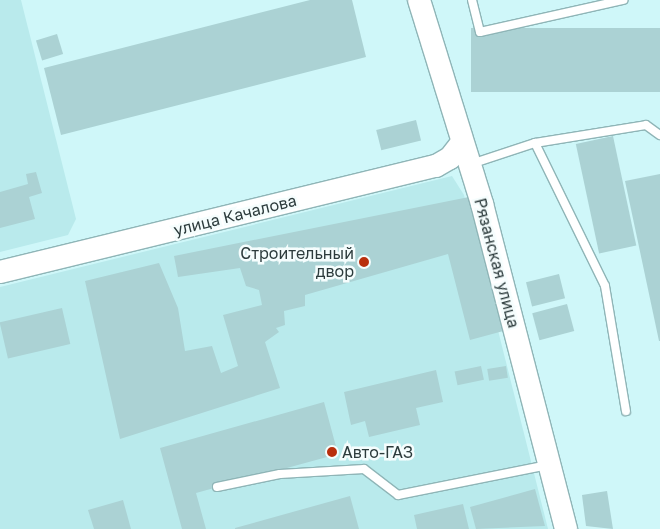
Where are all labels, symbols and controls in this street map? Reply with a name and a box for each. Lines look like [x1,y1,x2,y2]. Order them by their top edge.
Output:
street label: улица Качалова [172,190,298,240]
street label: Рязанская улица [470,196,524,330]
place label: Строительный двор [240,243,354,281]
marker: Строительный двор [358,256,370,268]
place label: Авто-ГАЗ [342,442,413,462]
marker: Авто-ГАЗ [326,446,338,458]

